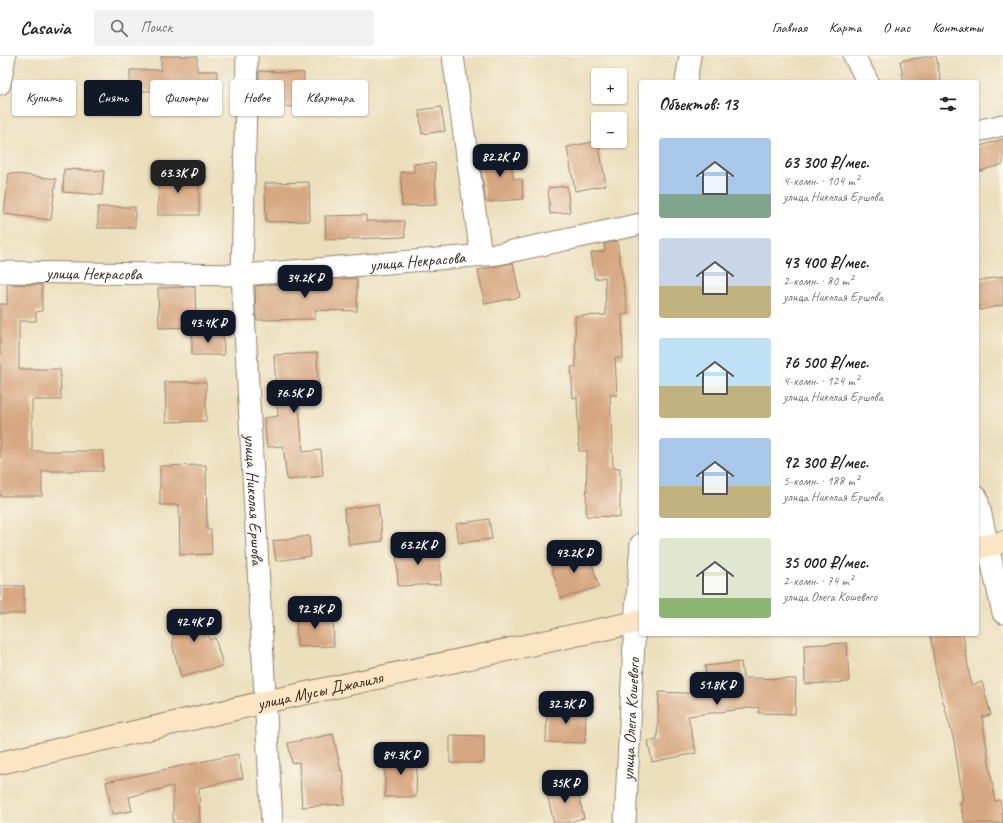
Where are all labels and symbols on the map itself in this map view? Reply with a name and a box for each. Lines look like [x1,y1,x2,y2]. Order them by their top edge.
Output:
pin: 82.2K ₽ [463,144,537,178]
pin: 63.3K ₽ [141,160,215,194]
street label: улица Некрасова [368,247,468,276]
street label: улица Некрасова [45,263,144,285]
pin: 34.2K ₽ [268,265,342,299]
pin: 43.4K ₽ [171,310,245,344]
pin: 76.5K ₽ [257,380,331,414]
street label: улица Николая Ершова [240,433,268,568]
pin: 63.2K ₽ [381,532,455,566]
pin: 43.2K ₽ [537,540,611,574]
pin: 92.3K ₽ [278,596,352,630]
pin: 42.4K ₽ [157,609,231,643]
street label: улица Олега Кошевого [617,656,644,782]
street label: улица Мусы Джалиля [254,667,386,715]
pin: 51.8K ₽ [680,672,754,706]
pin: 32.3K ₽ [529,691,603,725]
pin: 84.3K ₽ [364,742,438,776]
pin: 35K ₽ [537,770,593,804]

